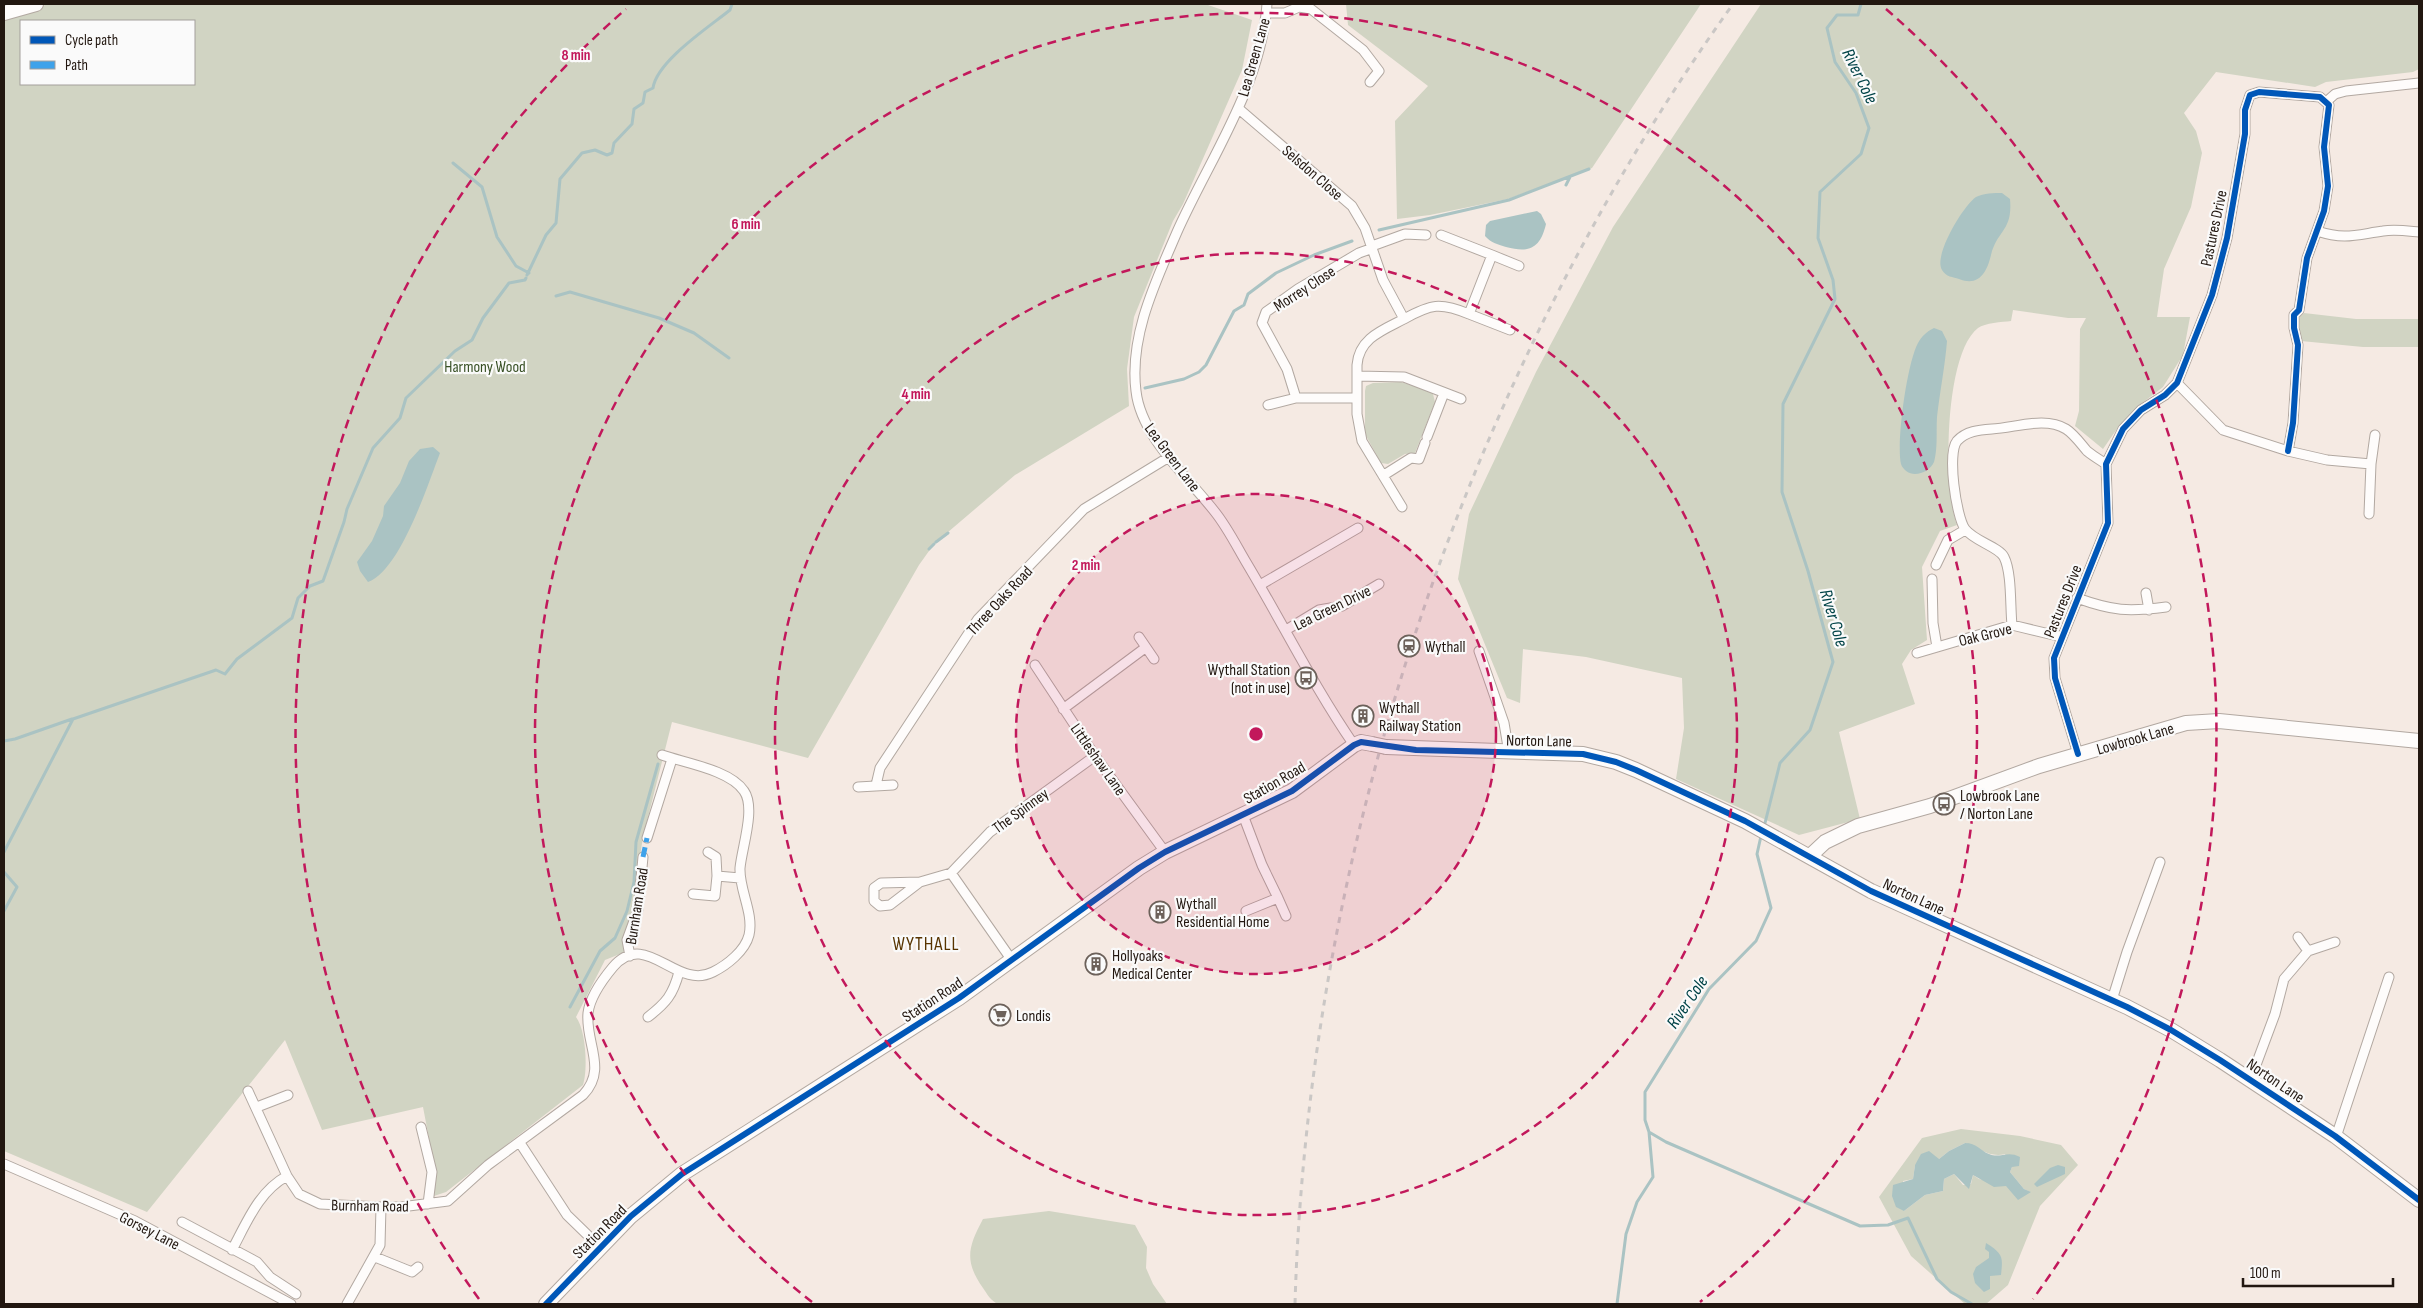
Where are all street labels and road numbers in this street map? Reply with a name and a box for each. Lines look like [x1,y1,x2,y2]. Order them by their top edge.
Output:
street label: Lea Green Lane [1234,16,1275,99]
street label: Selsdon Close [1278,142,1346,205]
street label: Pastures Drive [2197,189,2232,268]
street label: Morrey Close [1270,262,1339,316]
street label: Lea Green Lane [1140,420,1204,496]
street label: Three Oaks Road [963,562,1037,640]
street label: Pastures Drive [2040,562,2087,641]
street label: Lea Green Drive [1291,582,1374,635]
street label: Oak Grove [1957,620,2014,651]
street label: Lowbrook Lane [2095,719,2176,760]
street label: Littleshaw Lane [1066,720,1130,800]
street label: Norton Lane [1506,731,1572,752]
street label: Station Road [1240,758,1309,809]
street label: The Spinney [989,784,1053,838]
street label: Burnham Road [622,866,653,946]
street label: Norton Lane [1880,875,1947,920]
street label: Station Road [899,974,967,1027]
street label: Norton Lane [2243,1055,2308,1107]
street label: Burnham Road [331,1196,409,1217]
street label: Station Road [569,1201,631,1263]
street label: Gorsey Lane [116,1208,183,1255]

